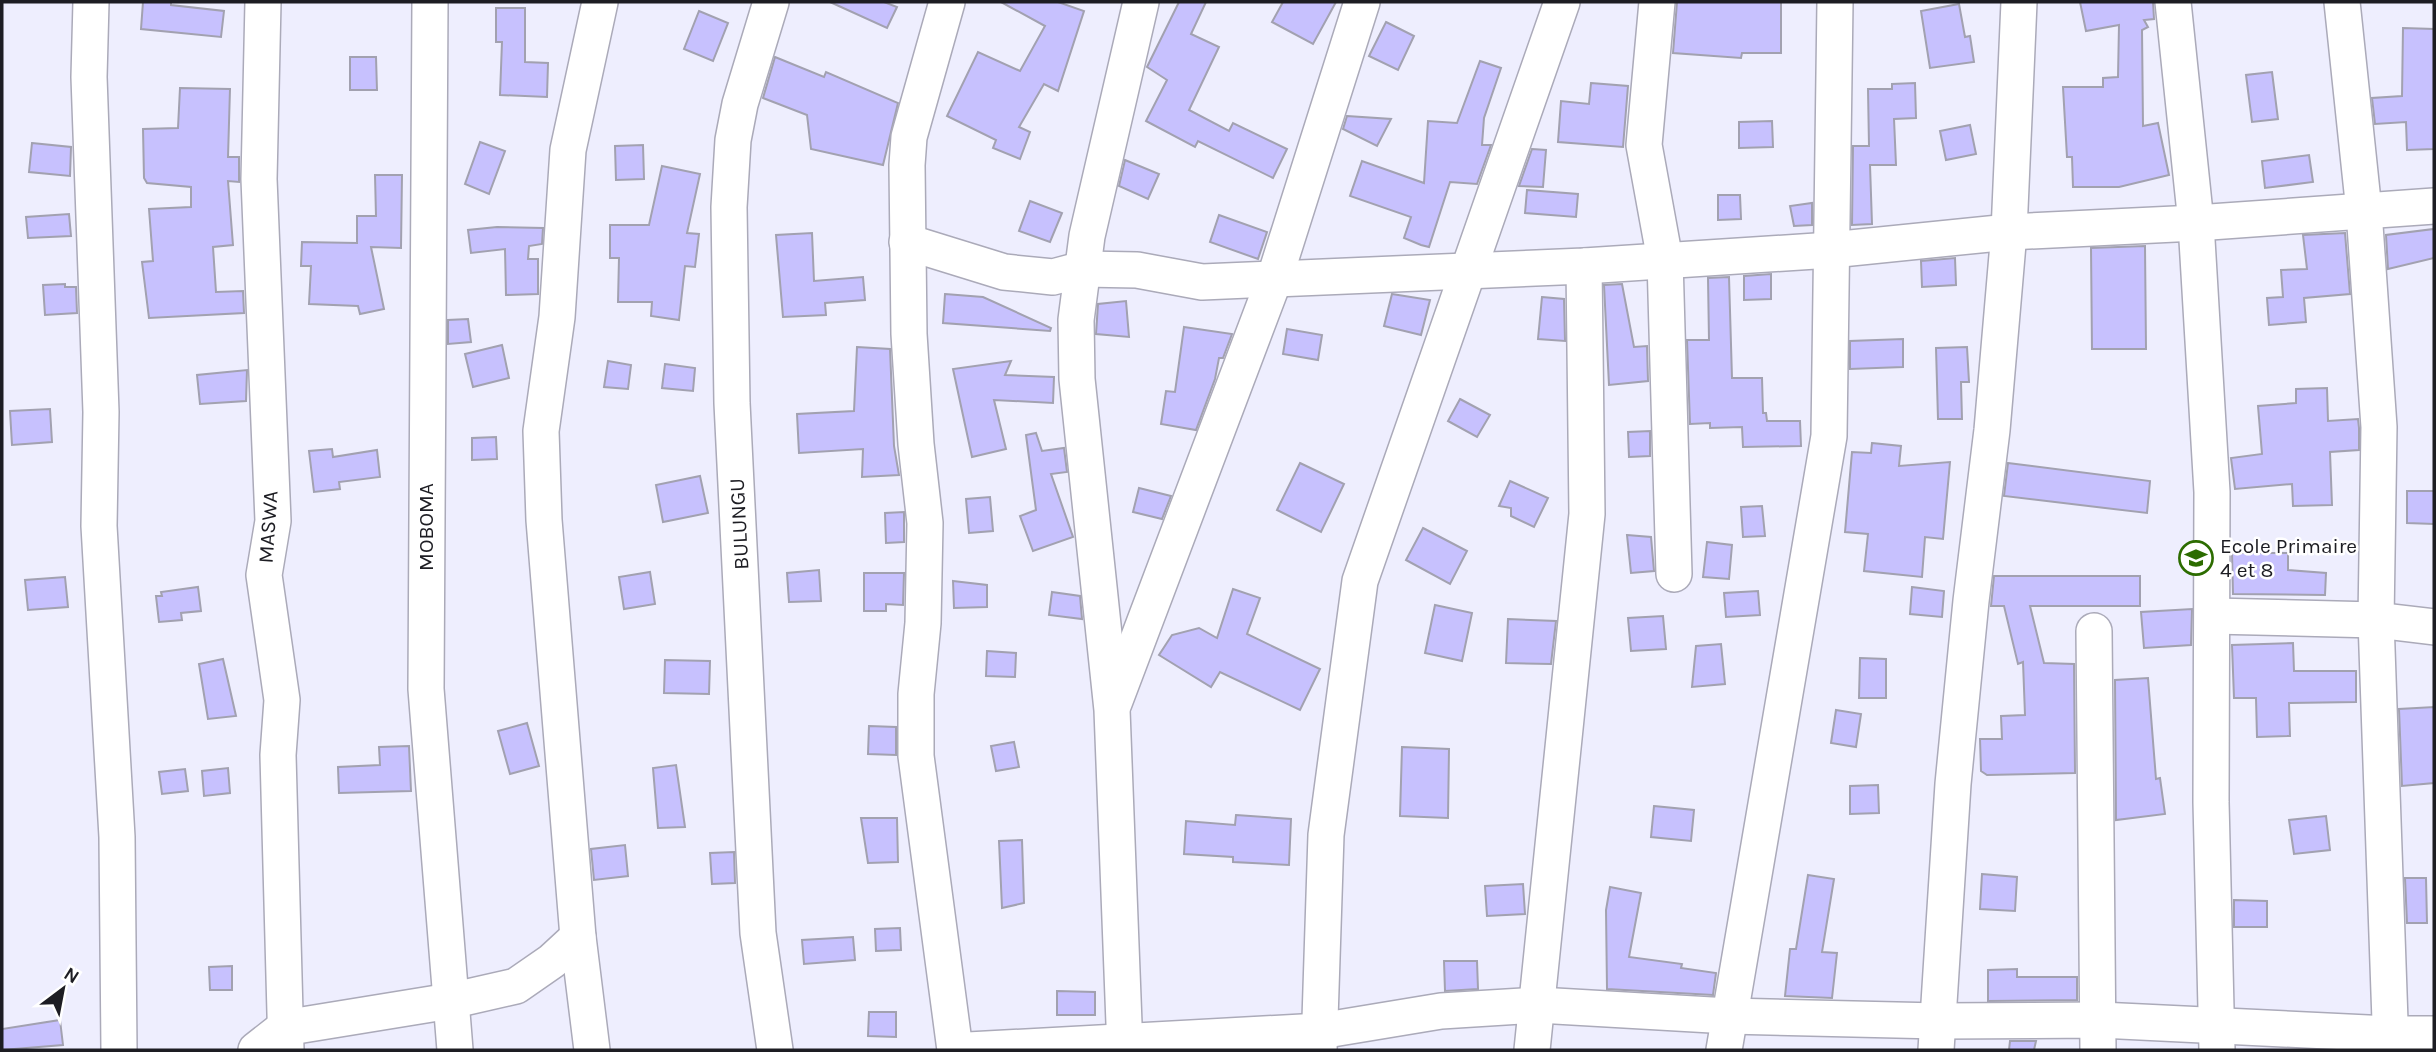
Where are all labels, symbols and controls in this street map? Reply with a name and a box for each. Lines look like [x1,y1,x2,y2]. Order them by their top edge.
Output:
street label: BULUNGU [725,477,753,571]
street label: MOBOMA [414,483,438,571]
street label: MASWA [253,490,283,564]
place label: Ecole Primaire 4 et 8 [2220,534,2357,582]
school or university icon: Ecole Primaire 4 et 8 [2177,539,2215,577]
north arrow [28,954,98,1024]
text: N [60,962,83,988]

